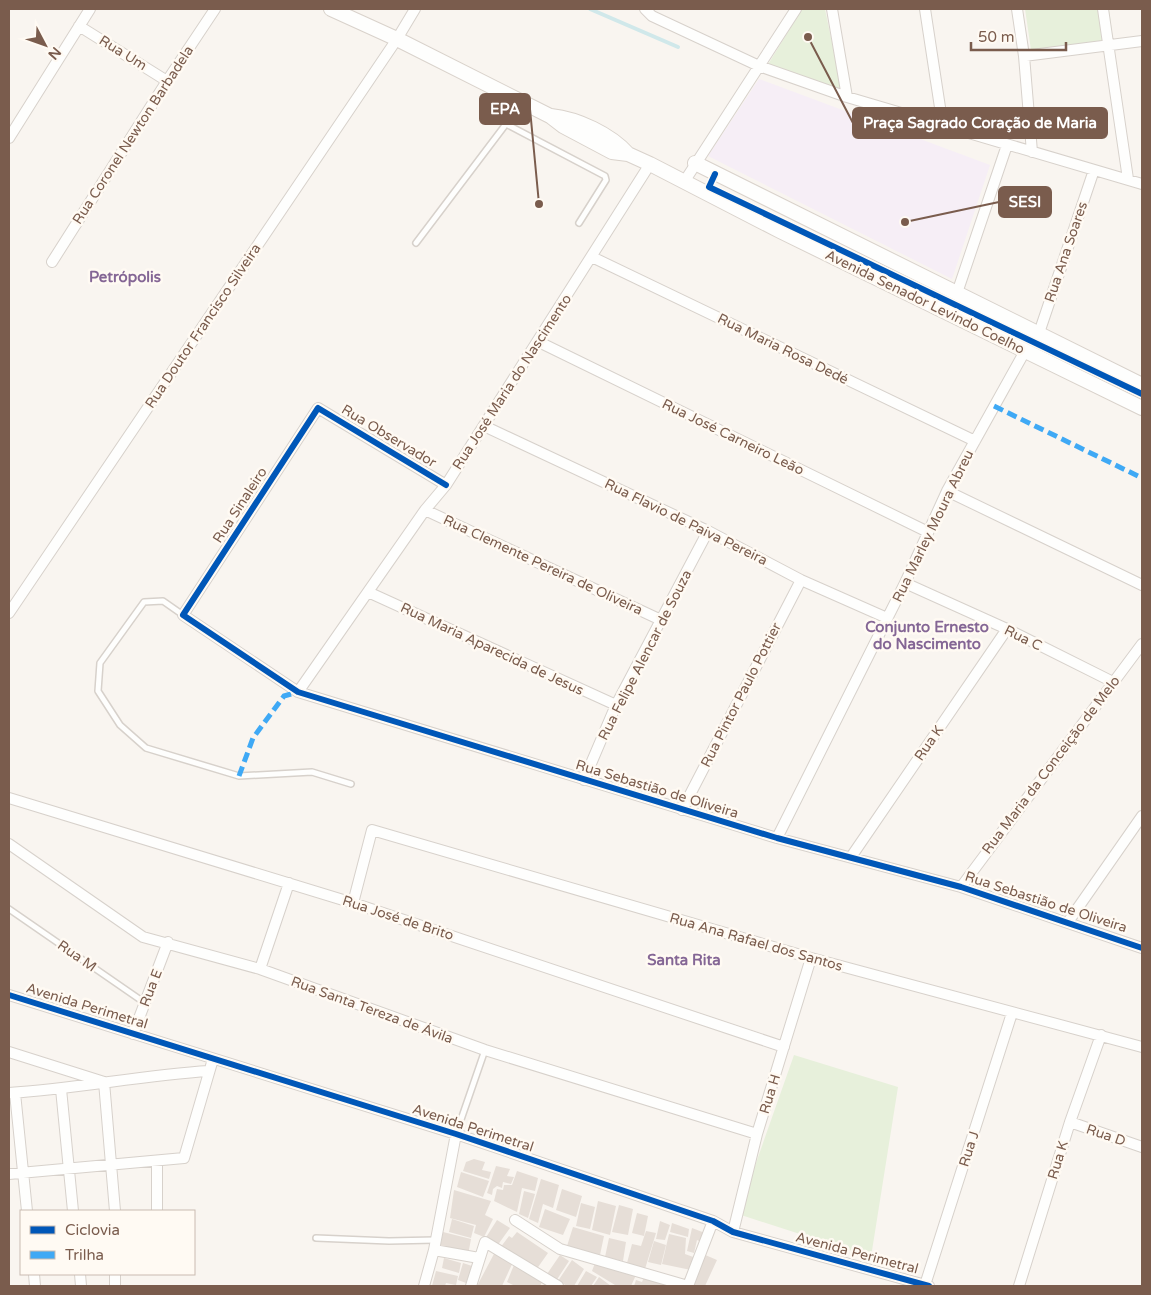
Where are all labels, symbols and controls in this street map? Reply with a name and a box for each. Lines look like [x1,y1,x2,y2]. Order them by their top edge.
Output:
north arrow [20,20,70,70]
scale bar [971,20,1066,52]
text: 50 m [978,28,1015,46]
street label: Rua Um [96,32,150,74]
text: N [44,43,65,63]
street label: Rua Coronel Newton Barbadela [69,43,197,227]
callout: EPA [480,94,530,124]
text: EPA [490,100,520,118]
callout: Praça Sagrado Coração de Maria [853,108,1107,138]
text: Praça Sagrado Coração de Maria [863,114,1097,133]
callout: SESI [999,187,1051,217]
text: SESI [1009,193,1041,211]
street label: Rua Ana Soares [1041,199,1091,305]
street label: Rua Doutor Francisco Silveira [142,241,264,411]
street label: Avenida Senador Levindo Coelho [823,246,1027,358]
district label: Petrópolis [89,268,161,287]
street label: Rua José Maria do Nascimento [449,291,575,473]
street label: Rua Maria Rosa Dedé [715,310,851,388]
street label: Rua José Carneiro Leão [659,395,807,479]
street label: Rua Observador [338,401,440,471]
street label: Rua Marley Moura Abreu [889,447,977,605]
street label: Rua Sinaleiro [209,464,271,546]
street label: Rua Flavio de Paiva Pereira [602,475,770,569]
street label: Rua Clemente Pereira de Oliveira [441,511,645,619]
street label: Rua Felipe Alencar de Souza [595,567,695,743]
street label: Rua Maria Aparecida de Jesus [398,599,586,699]
district label: Conjunto Ernesto do Nascimento [865,618,989,653]
street label: Rua Pintor Paulo Pottier [697,619,785,770]
street label: Rua C [1001,622,1045,654]
street label: Rua Maria da Conceição de Melo [978,673,1124,857]
street label: Rua K [911,722,947,764]
street label: Rua Sebastião de Oliveira [574,756,740,822]
street label: Rua Sebastião de Oliveira [963,868,1129,936]
street label: Rua José de Brito [340,892,456,944]
street label: Rua Ana Rafael dos Santos [668,909,845,975]
street label: Rua M [54,937,100,975]
district label: Santa Rita [647,951,721,969]
street label: Rua E [136,967,166,1009]
street label: Rua Santa Tereza de Ávila [289,973,455,1047]
street label: Avenida Perimetral [24,979,150,1033]
street label: Rua H [756,1072,784,1116]
street label: Avenida Perimetral [410,1100,536,1156]
street label: Rua D [1084,1120,1128,1150]
street label: Rua J [955,1129,983,1169]
street label: Rua K [1044,1139,1072,1181]
legend [20,1210,195,1275]
text: Ciclovia [65,1221,120,1239]
street label: Avenida Perimetral [794,1228,920,1278]
text: Trilha [65,1246,104,1264]

